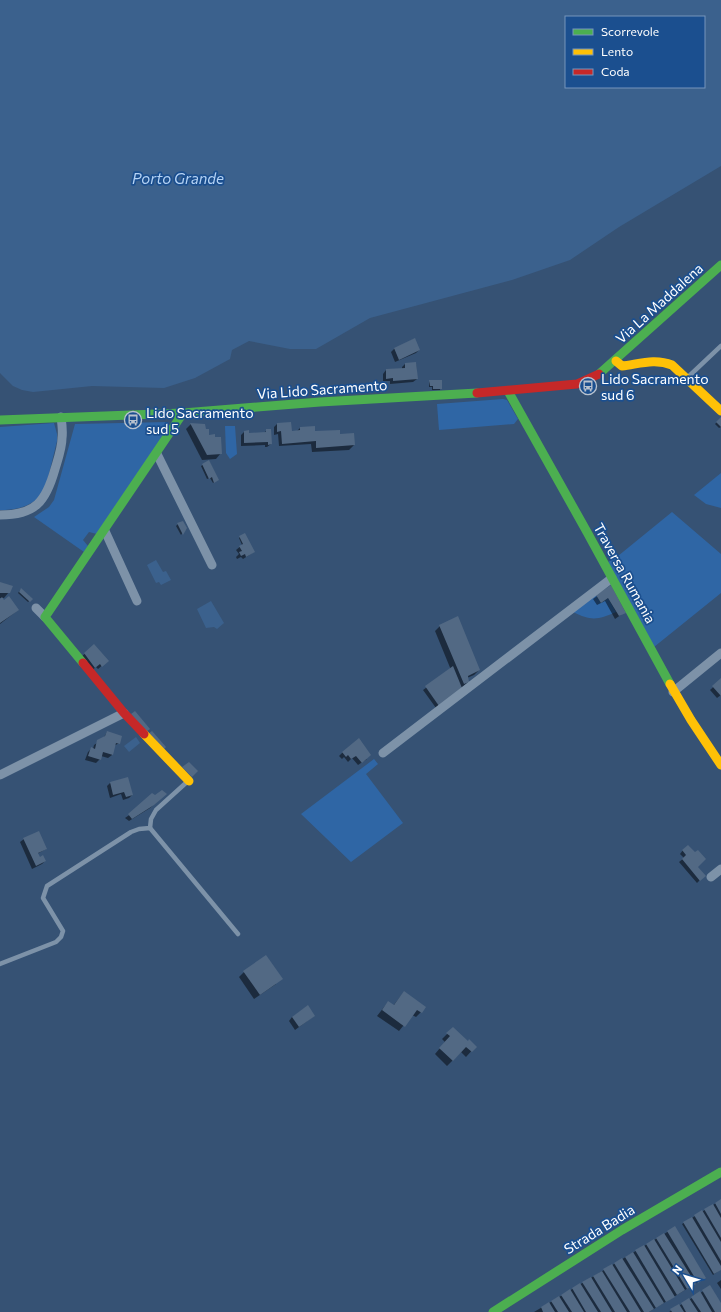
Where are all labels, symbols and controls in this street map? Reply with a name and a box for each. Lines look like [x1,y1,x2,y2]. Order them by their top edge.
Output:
legend [565,16,705,88]
text: Scorrevole [601,24,659,38]
text: Lento [601,44,633,58]
text: Coda [601,64,630,78]
water label: Porto Grande [132,169,224,187]
street label: Via La Maddalena [612,259,706,347]
place label: Lido Sacramento sud 6 [601,370,709,403]
street label: Via Lido Sacramento [256,376,388,402]
bus stop icon: Lido Sacramento sud 6 [578,376,598,396]
place label: Lido Sacramento sud 5 [146,404,254,437]
bus stop icon: Lido Sacramento sud 5 [123,410,143,430]
street label: Traversa Rumania [590,520,660,626]
street label: Strada Badia [561,1201,637,1257]
north arrow [665,1256,705,1296]
text: N [669,1262,684,1277]

